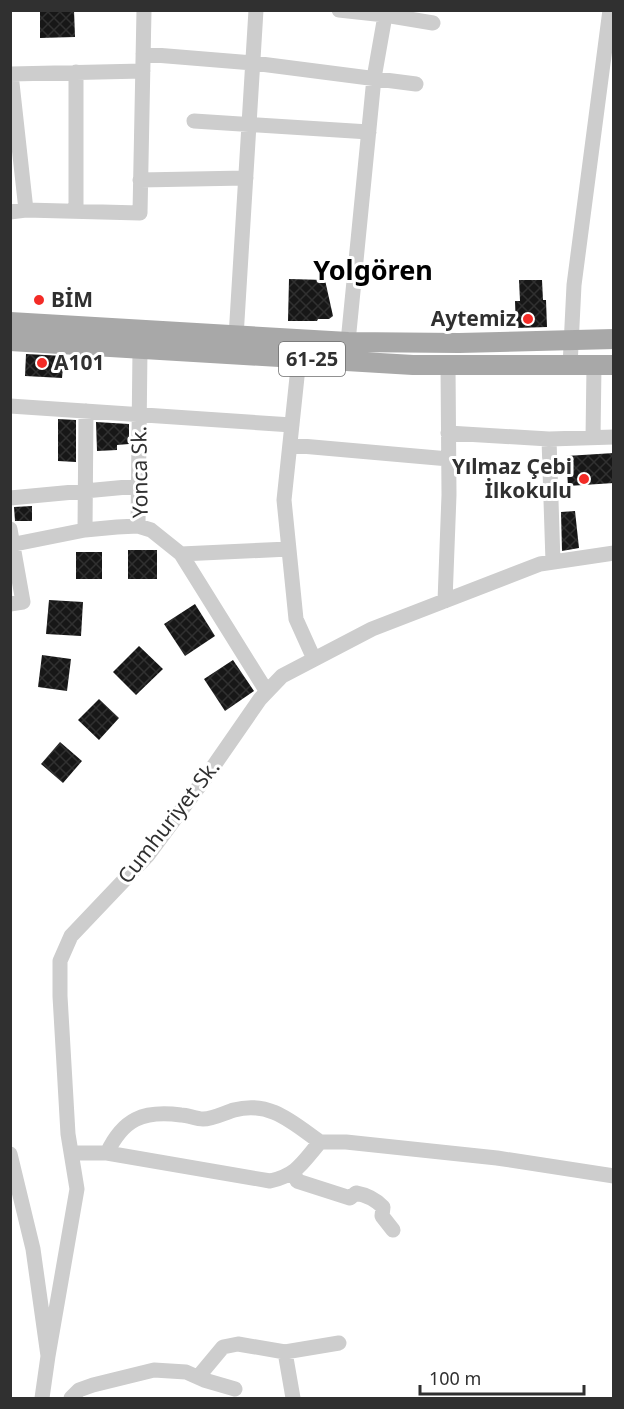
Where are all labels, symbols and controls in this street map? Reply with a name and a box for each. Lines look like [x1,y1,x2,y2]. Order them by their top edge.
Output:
district label: Yolgören [313,251,433,288]
place label: BİM [51,285,93,313]
marker: BİM [32,293,46,307]
place label: Aytemiz [431,304,516,332]
marker: Aytemiz [521,312,535,326]
road number: 61-25 [279,342,345,376]
place label: A101 [54,348,105,376]
marker: A101 [35,356,49,370]
street label: Yonca Sk. [124,426,154,518]
place label: Yılmaz Çebi İlkokulu [452,452,572,504]
marker: Yılmaz Çebi İlkokulu [577,472,591,486]
street label: Cumhuriyet Sk. [111,754,225,889]
scale bar [420,1358,584,1396]
text: 100 m [429,1366,481,1390]

